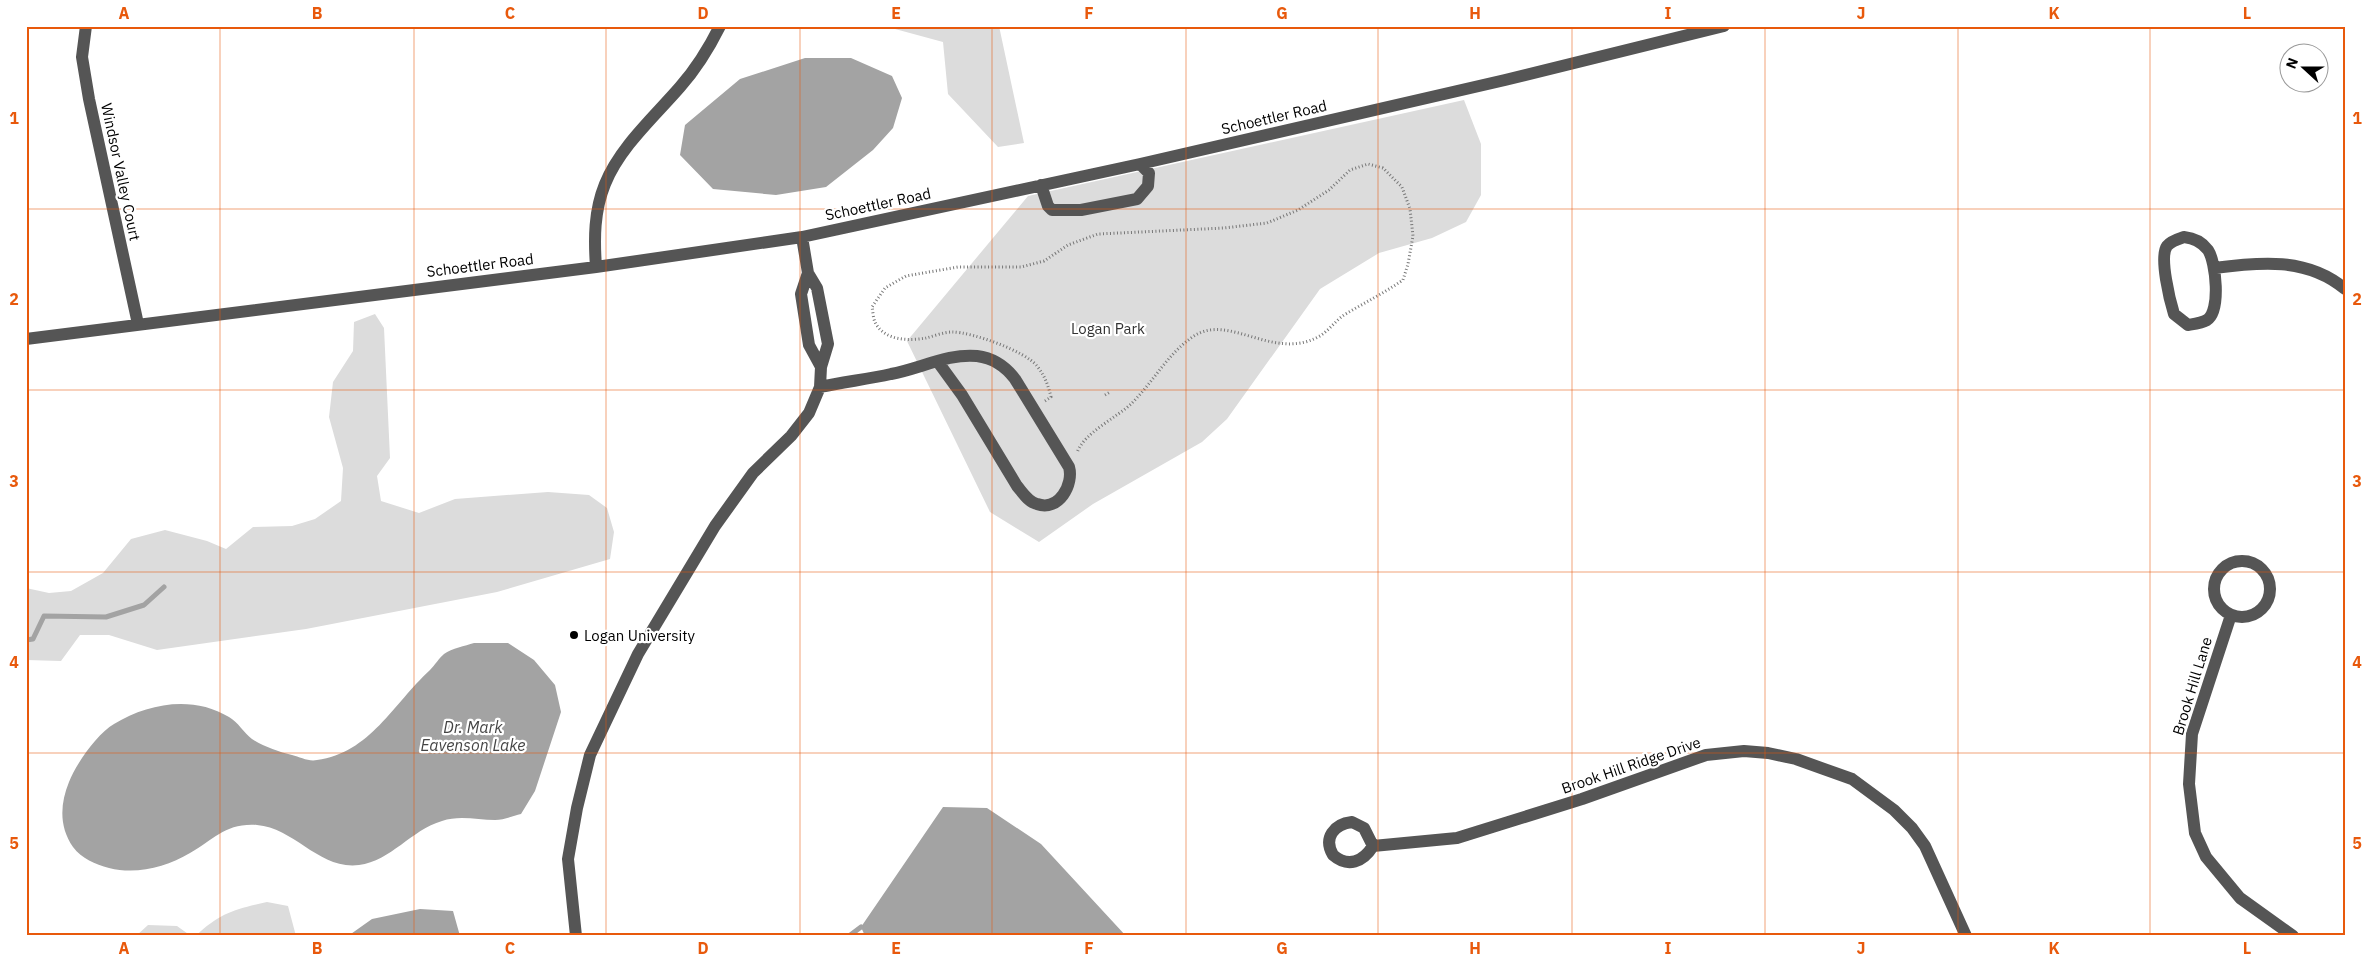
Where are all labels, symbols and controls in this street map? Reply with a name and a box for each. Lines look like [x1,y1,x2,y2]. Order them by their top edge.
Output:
text: A [119,3,130,23]
text: B [312,3,323,23]
text: C [505,3,515,23]
text: D [697,3,709,23]
text: E [891,3,901,23]
text: F [1084,3,1094,23]
text: G [1276,3,1288,23]
text: H [1469,3,1481,23]
text: I [1665,3,1672,23]
text: J [1857,3,1865,23]
text: K [2048,3,2060,23]
text: L [2243,3,2251,23]
north arrow [2278,42,2328,92]
text: N [2282,55,2302,71]
street label: Schoettler Road [1219,96,1329,138]
street label: Windsor Valley Court [97,101,145,243]
text: 1 [9,108,19,128]
text: 1 [2352,108,2362,128]
street label: Schoettler Road [823,184,933,224]
street label: Schoettler Road [425,249,535,281]
text: 2 [9,289,19,309]
text: 2 [2352,289,2362,309]
park label: Logan Park [1071,319,1145,338]
text: 3 [9,471,19,491]
text: 3 [2352,471,2362,491]
place label: Logan University [584,626,695,645]
marker: Logan University [568,629,580,641]
street label: Brook Hill Lane [2168,635,2216,737]
text: 4 [9,652,19,672]
text: 4 [2352,652,2362,672]
water label: Dr. Mark Eavenson Lake [420,717,526,755]
street label: Brook Hill Ridge Drive [1559,732,1703,798]
text: 5 [9,833,19,853]
text: 5 [2352,833,2362,853]
text: A [119,938,130,958]
text: B [312,938,323,958]
text: C [505,938,515,958]
text: D [697,938,709,958]
text: E [891,938,901,958]
text: F [1084,938,1094,958]
text: G [1276,938,1288,958]
text: H [1469,938,1481,958]
text: I [1665,938,1672,958]
text: J [1857,938,1865,958]
text: K [2048,938,2060,958]
text: L [2243,938,2251,958]

